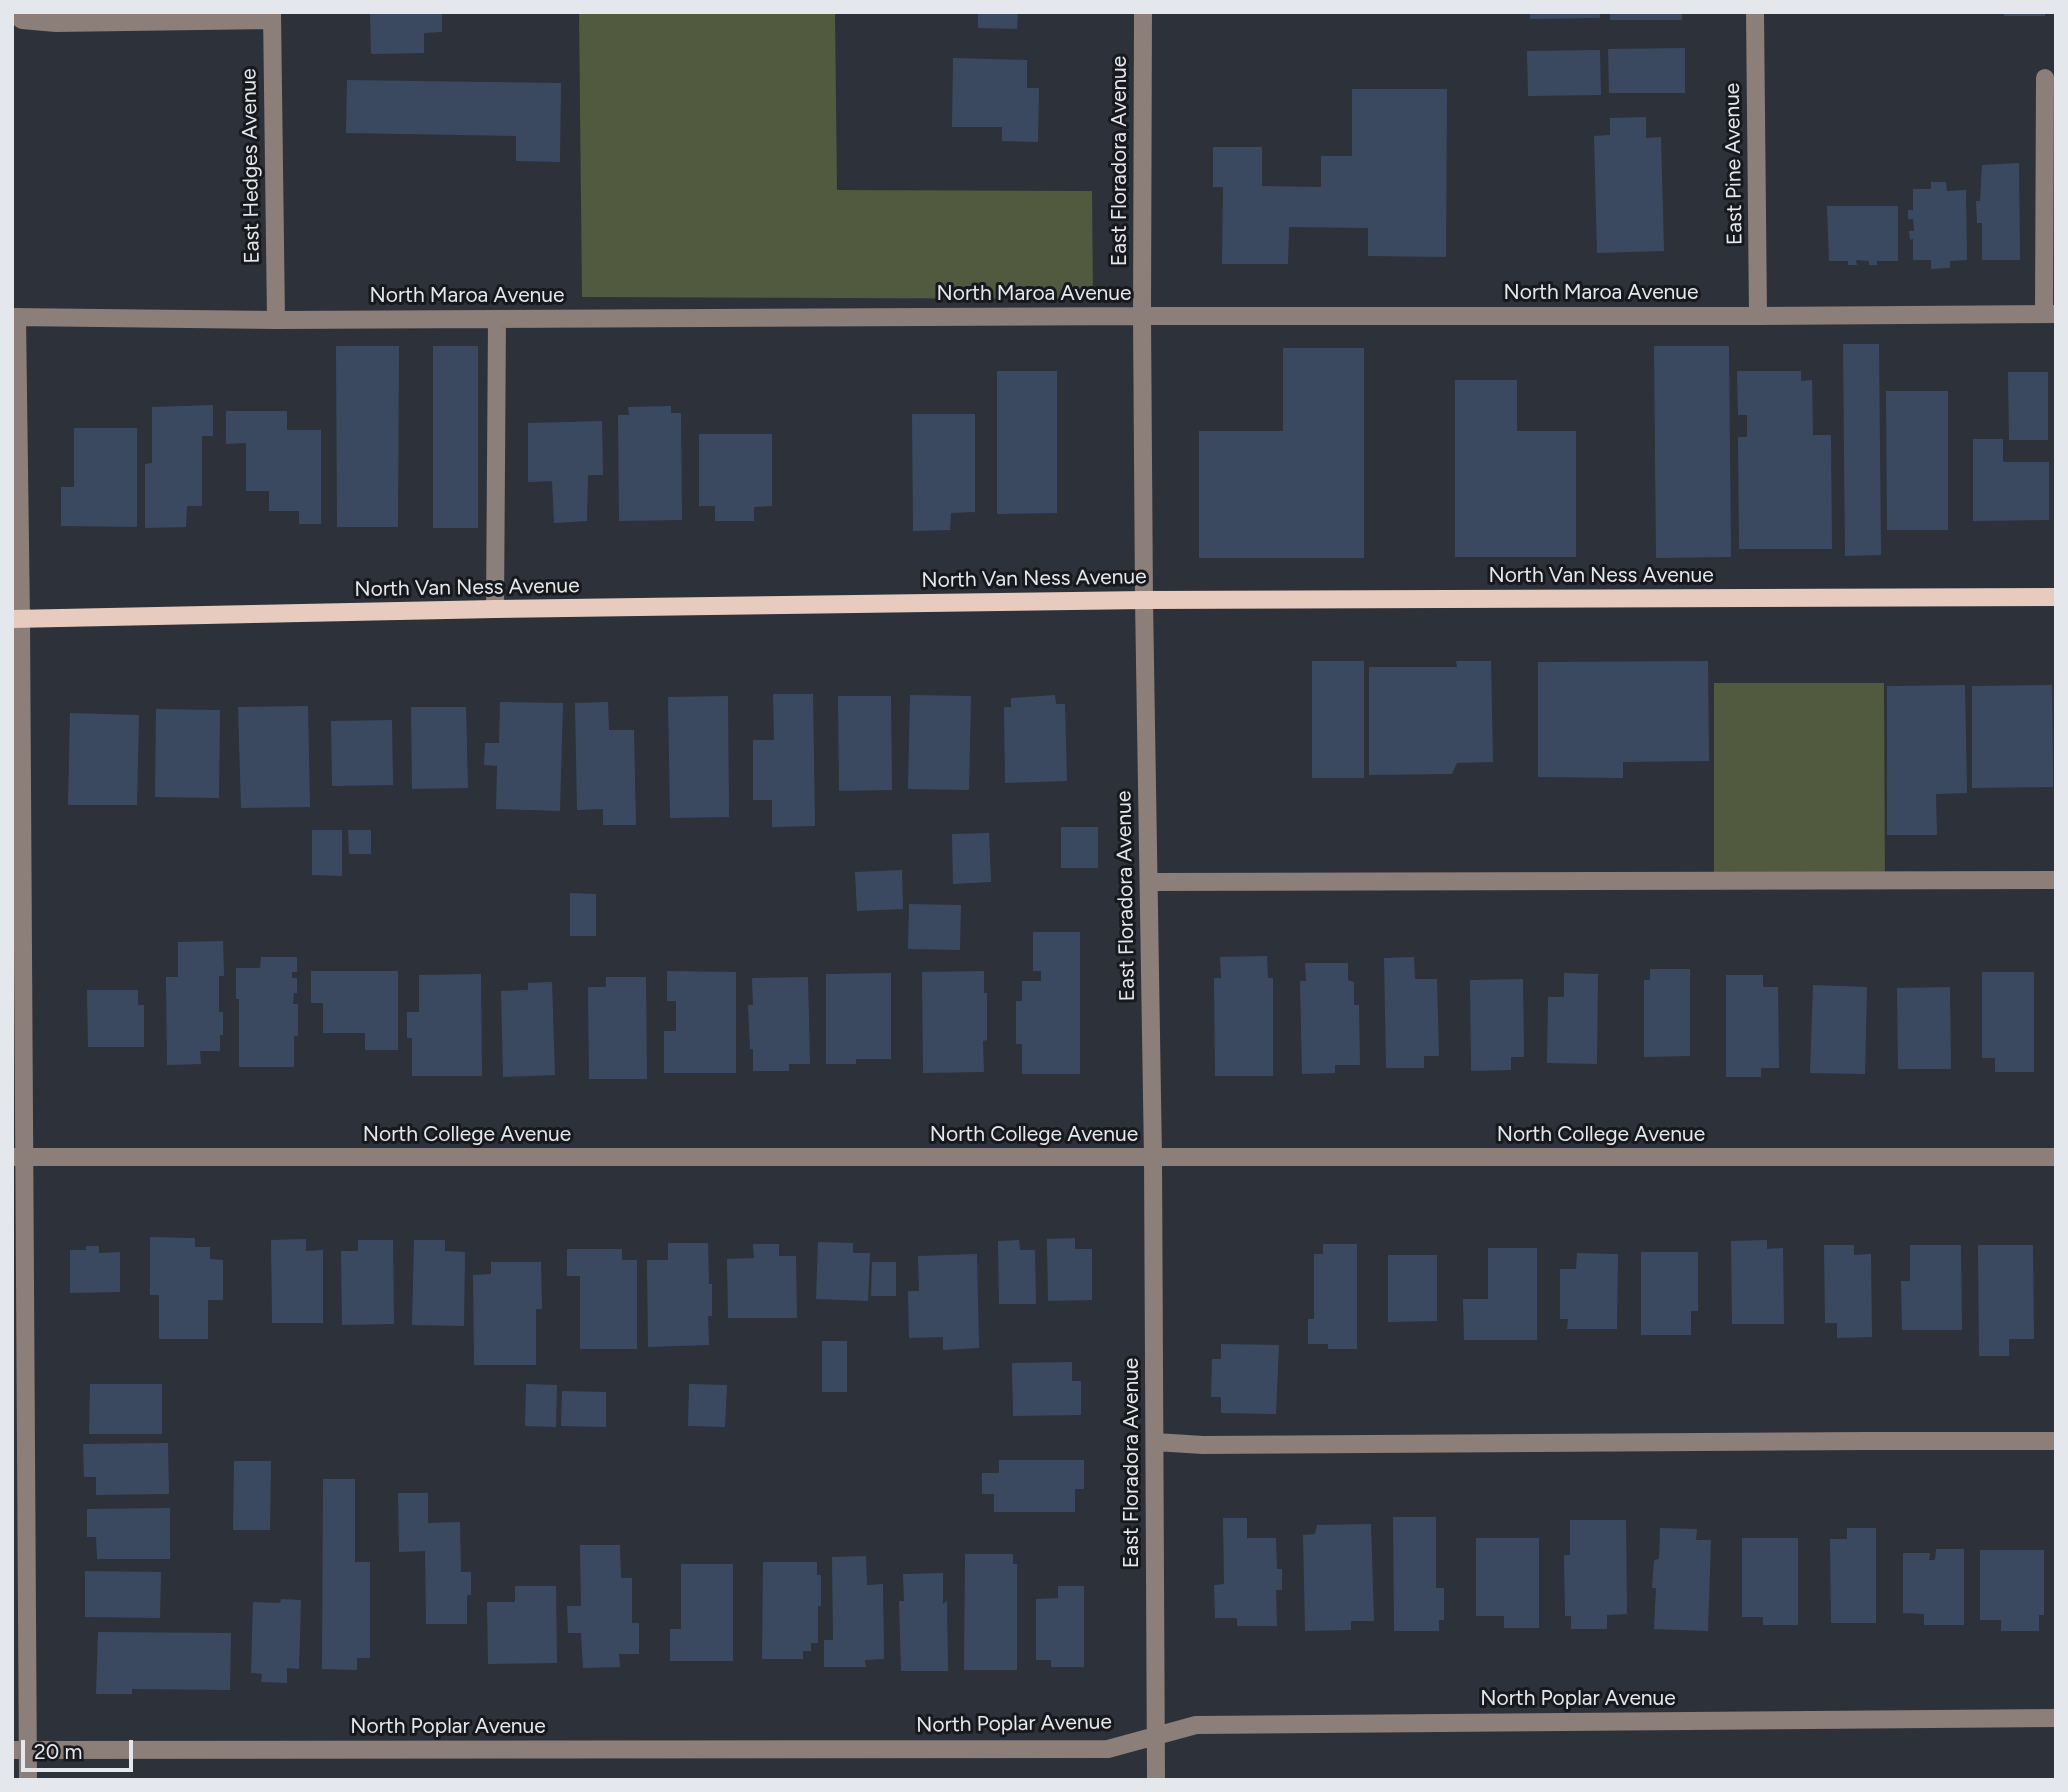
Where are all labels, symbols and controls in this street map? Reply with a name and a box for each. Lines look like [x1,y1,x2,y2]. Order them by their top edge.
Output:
street label: East Floradora Avenue [1107,56,1133,266]
street label: East Hedges Avenue [237,68,265,264]
street label: East Pine Avenue [1720,83,1748,245]
street label: North Maroa Avenue [1503,280,1699,306]
street label: North Maroa Avenue [936,281,1132,307]
street label: North Maroa Avenue [369,283,565,309]
street label: North Van Ness Avenue [1488,563,1714,589]
street label: North Van Ness Avenue [921,564,1147,594]
street label: North Van Ness Avenue [354,573,580,603]
street label: East Floradora Avenue [1112,791,1140,1001]
street label: North College Avenue [363,1122,571,1148]
street label: North College Avenue [930,1122,1138,1148]
street label: North College Avenue [1497,1122,1705,1148]
street label: East Floradora Avenue [1119,1358,1145,1568]
street label: North Poplar Avenue [1480,1686,1676,1712]
street label: North Poplar Avenue [916,1710,1112,1738]
street label: North Poplar Avenue [350,1714,546,1740]
scale bar [24,1726,136,1770]
text: 20 m [34,1739,82,1764]

